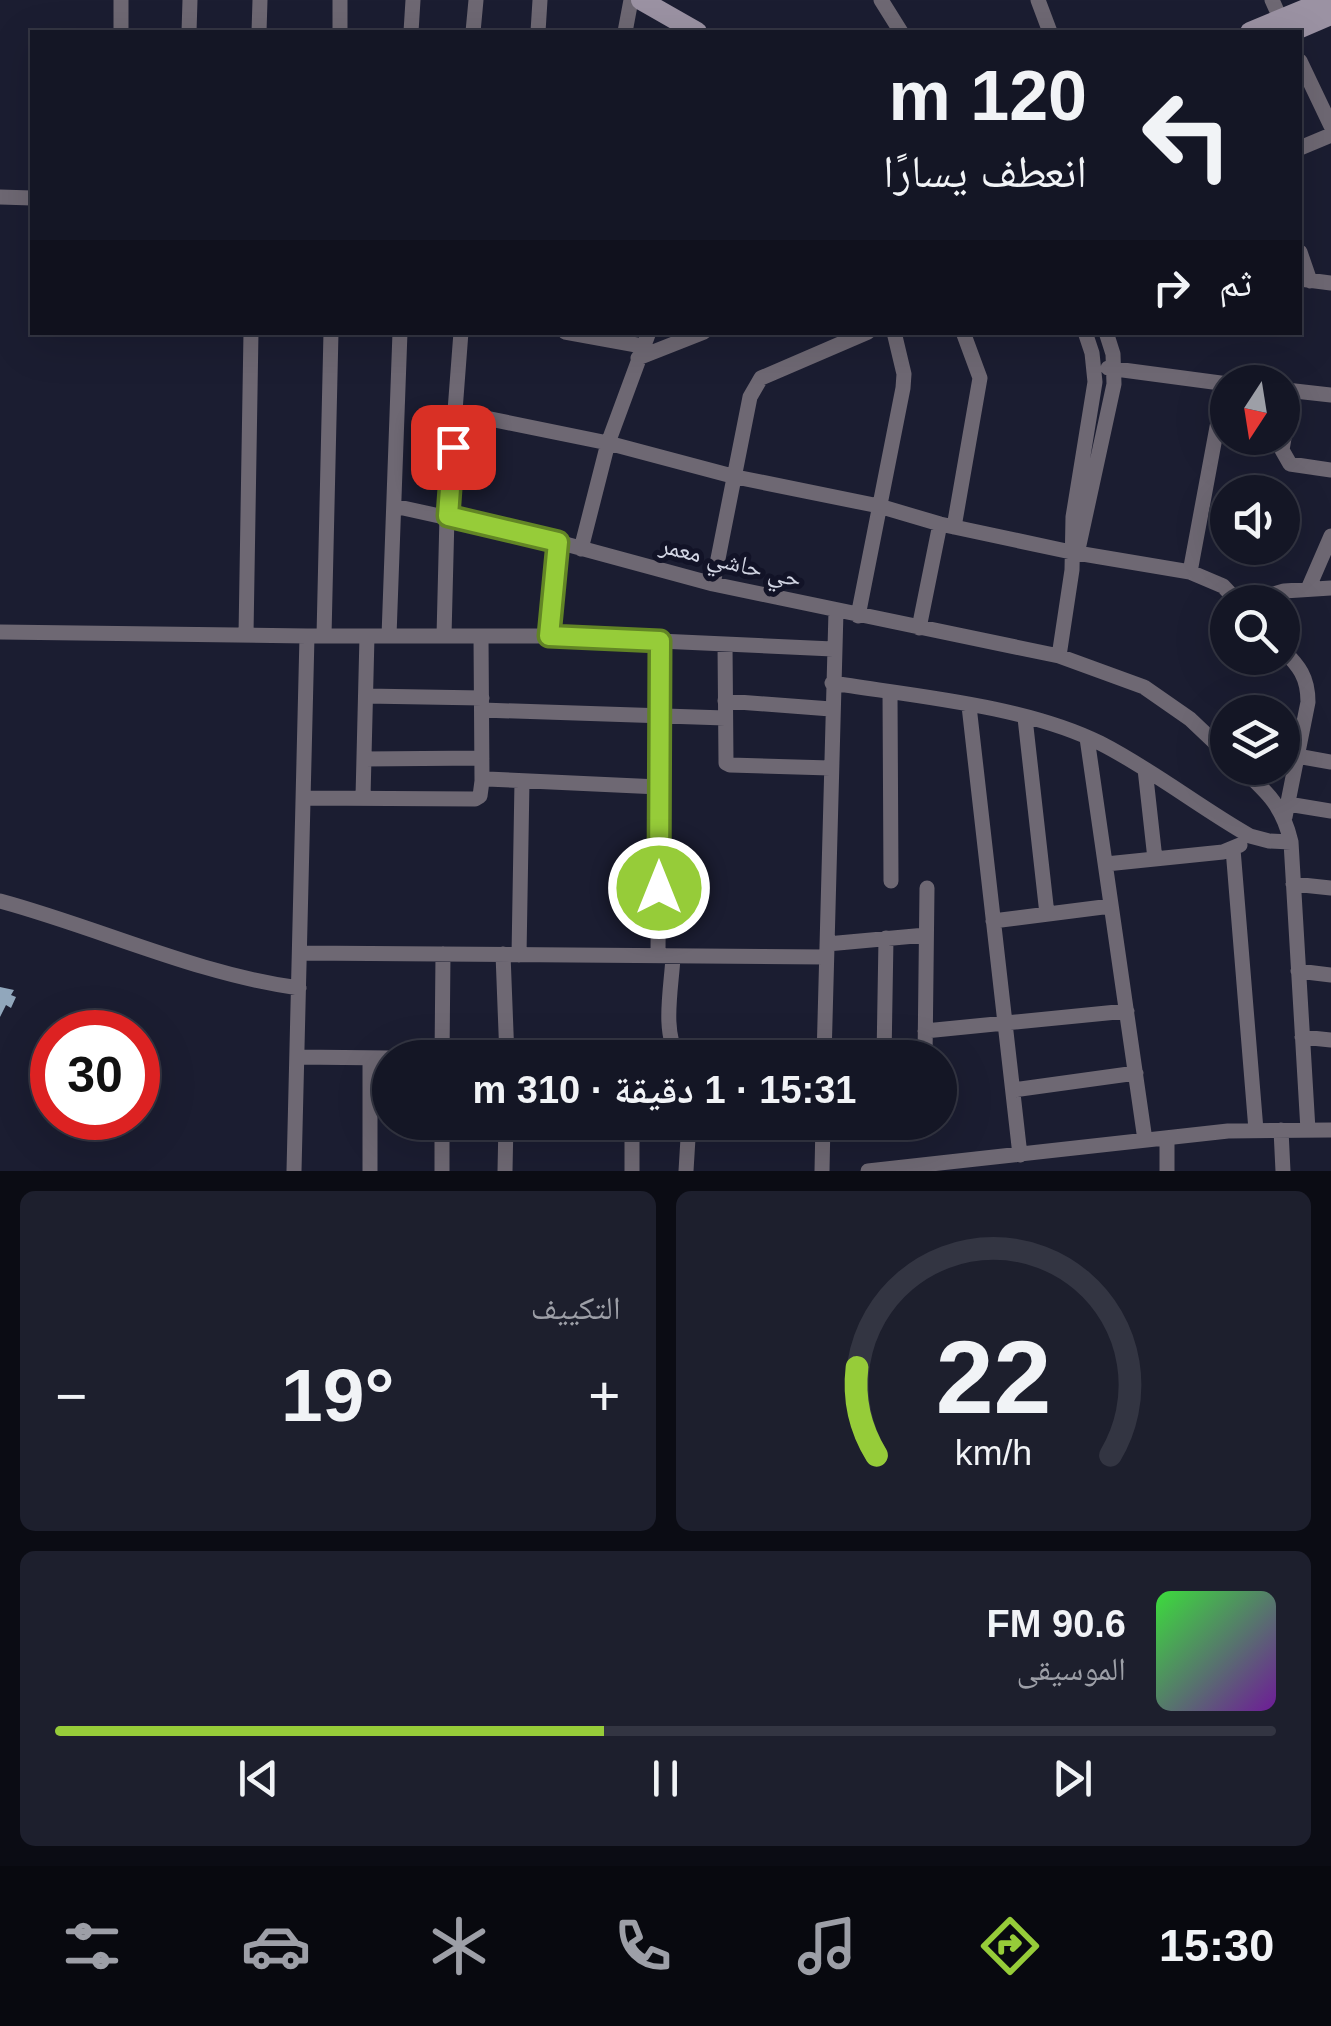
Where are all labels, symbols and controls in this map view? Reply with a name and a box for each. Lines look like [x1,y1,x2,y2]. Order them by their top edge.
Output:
text: 120 m [889,57,1087,135]
icon: left [1122,70,1252,200]
text: انعطف يسارًا [883,146,1087,197]
icon: right [1144,260,1199,315]
text: ثم [1219,262,1252,304]
north arrow [1210,365,1300,455]
map controls [1210,365,1300,785]
pin [411,405,496,490]
icon: arrive [426,420,481,475]
button: sound [1210,475,1300,565]
street label: حي حاشي معمر [655,530,805,598]
button: search [1210,585,1300,675]
button: layers [1210,695,1300,785]
position arrow [607,836,711,940]
speed limit sign: 30 [30,1010,160,1140]
text: 15:31 · 1 دقيقة · 310 m [472,1069,857,1111]
text: التكييف [531,1290,621,1326]
text: 22 [935,1319,1051,1435]
text: 19° [281,1353,394,1437]
text: − [55,1365,87,1427]
text: + [588,1365,620,1427]
text: km/h [955,1433,1032,1473]
text: 90.6 FM [987,1603,1126,1645]
text: الموسيقى [1016,1651,1126,1687]
icon: previous [231,1751,286,1806]
icon: pause [638,1751,693,1806]
icon: next [1045,1751,1100,1806]
icon: filters [57,1911,127,1981]
icon: car [241,1911,311,1981]
icon: climate [424,1911,494,1981]
icon: phone [608,1911,678,1981]
icon: music [792,1911,862,1981]
icon: directions [975,1911,1045,1981]
text: 15:30 [1159,1920,1274,1971]

